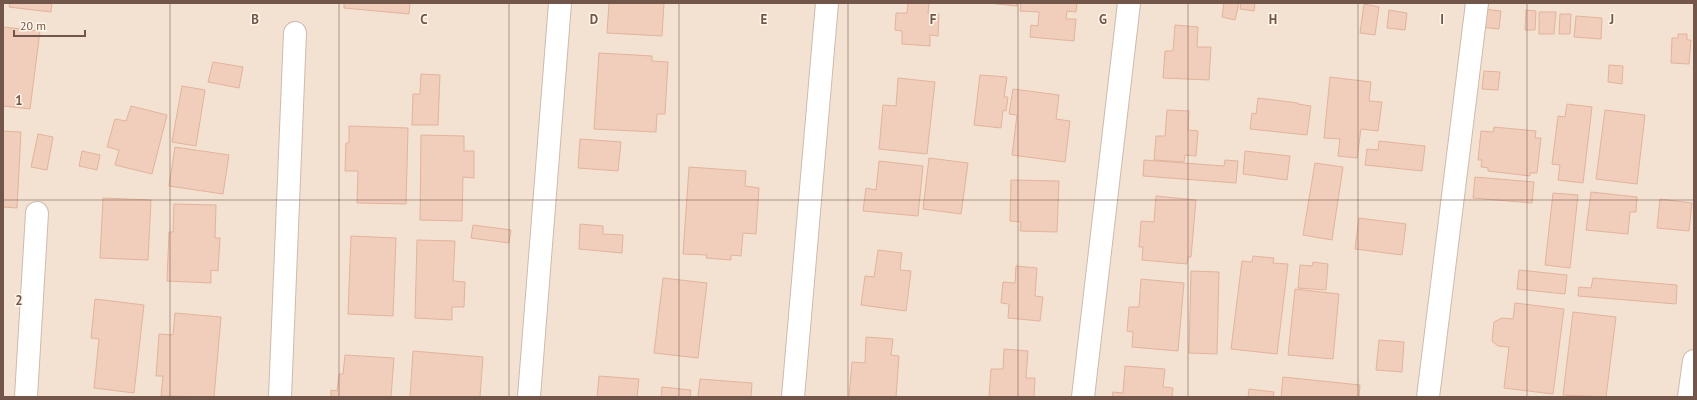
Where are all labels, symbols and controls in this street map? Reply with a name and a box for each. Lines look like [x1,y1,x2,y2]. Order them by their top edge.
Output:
text: B [251,11,259,28]
text: C [420,11,428,28]
text: D [590,11,598,28]
text: E [761,11,768,28]
text: F [930,11,937,28]
text: G [1099,11,1107,28]
text: H [1269,11,1277,28]
text: I [1440,11,1444,28]
text: J [1609,11,1614,28]
scale bar [14,12,85,38]
text: 20 m [20,18,46,33]
text: 1 [15,92,23,109]
text: 2 [15,292,23,309]

